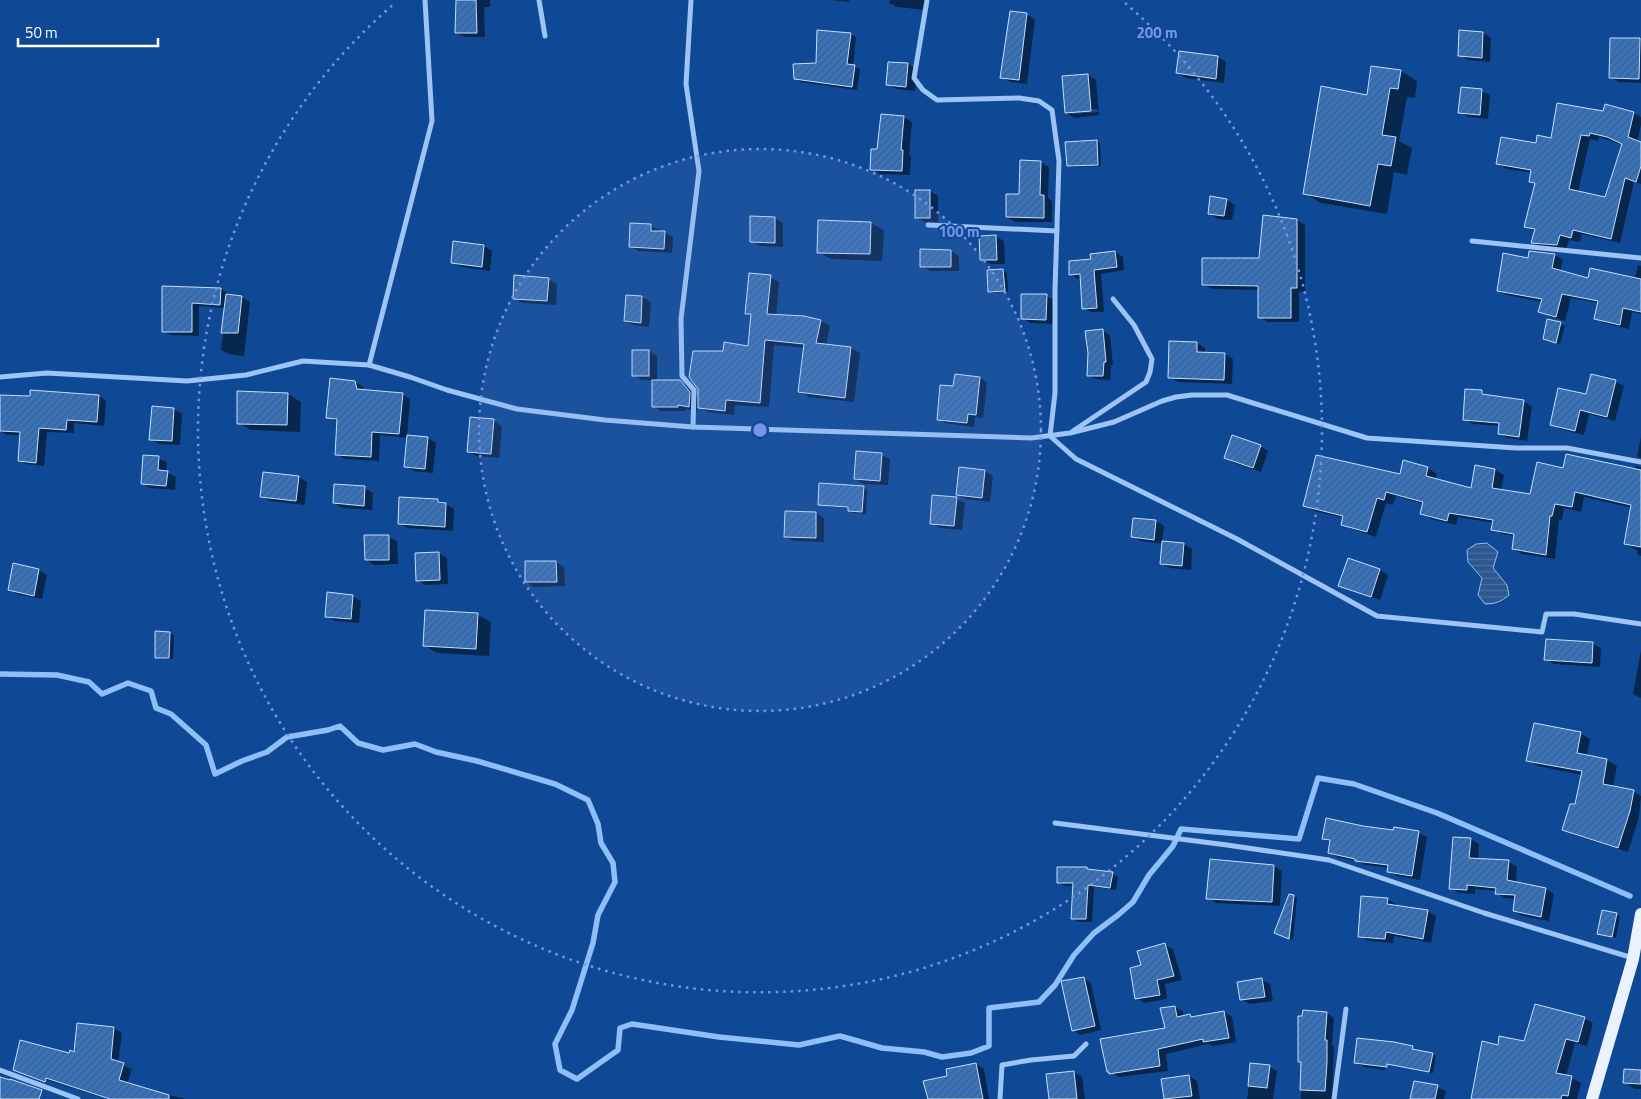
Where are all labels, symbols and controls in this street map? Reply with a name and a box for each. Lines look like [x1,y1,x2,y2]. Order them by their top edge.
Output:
scale bar [18,15,158,47]
text: 50 m [25,21,58,44]
text: 200 m [1136,21,1178,44]
text: 100 m [938,220,980,243]
centre of rings [751,421,769,439]

